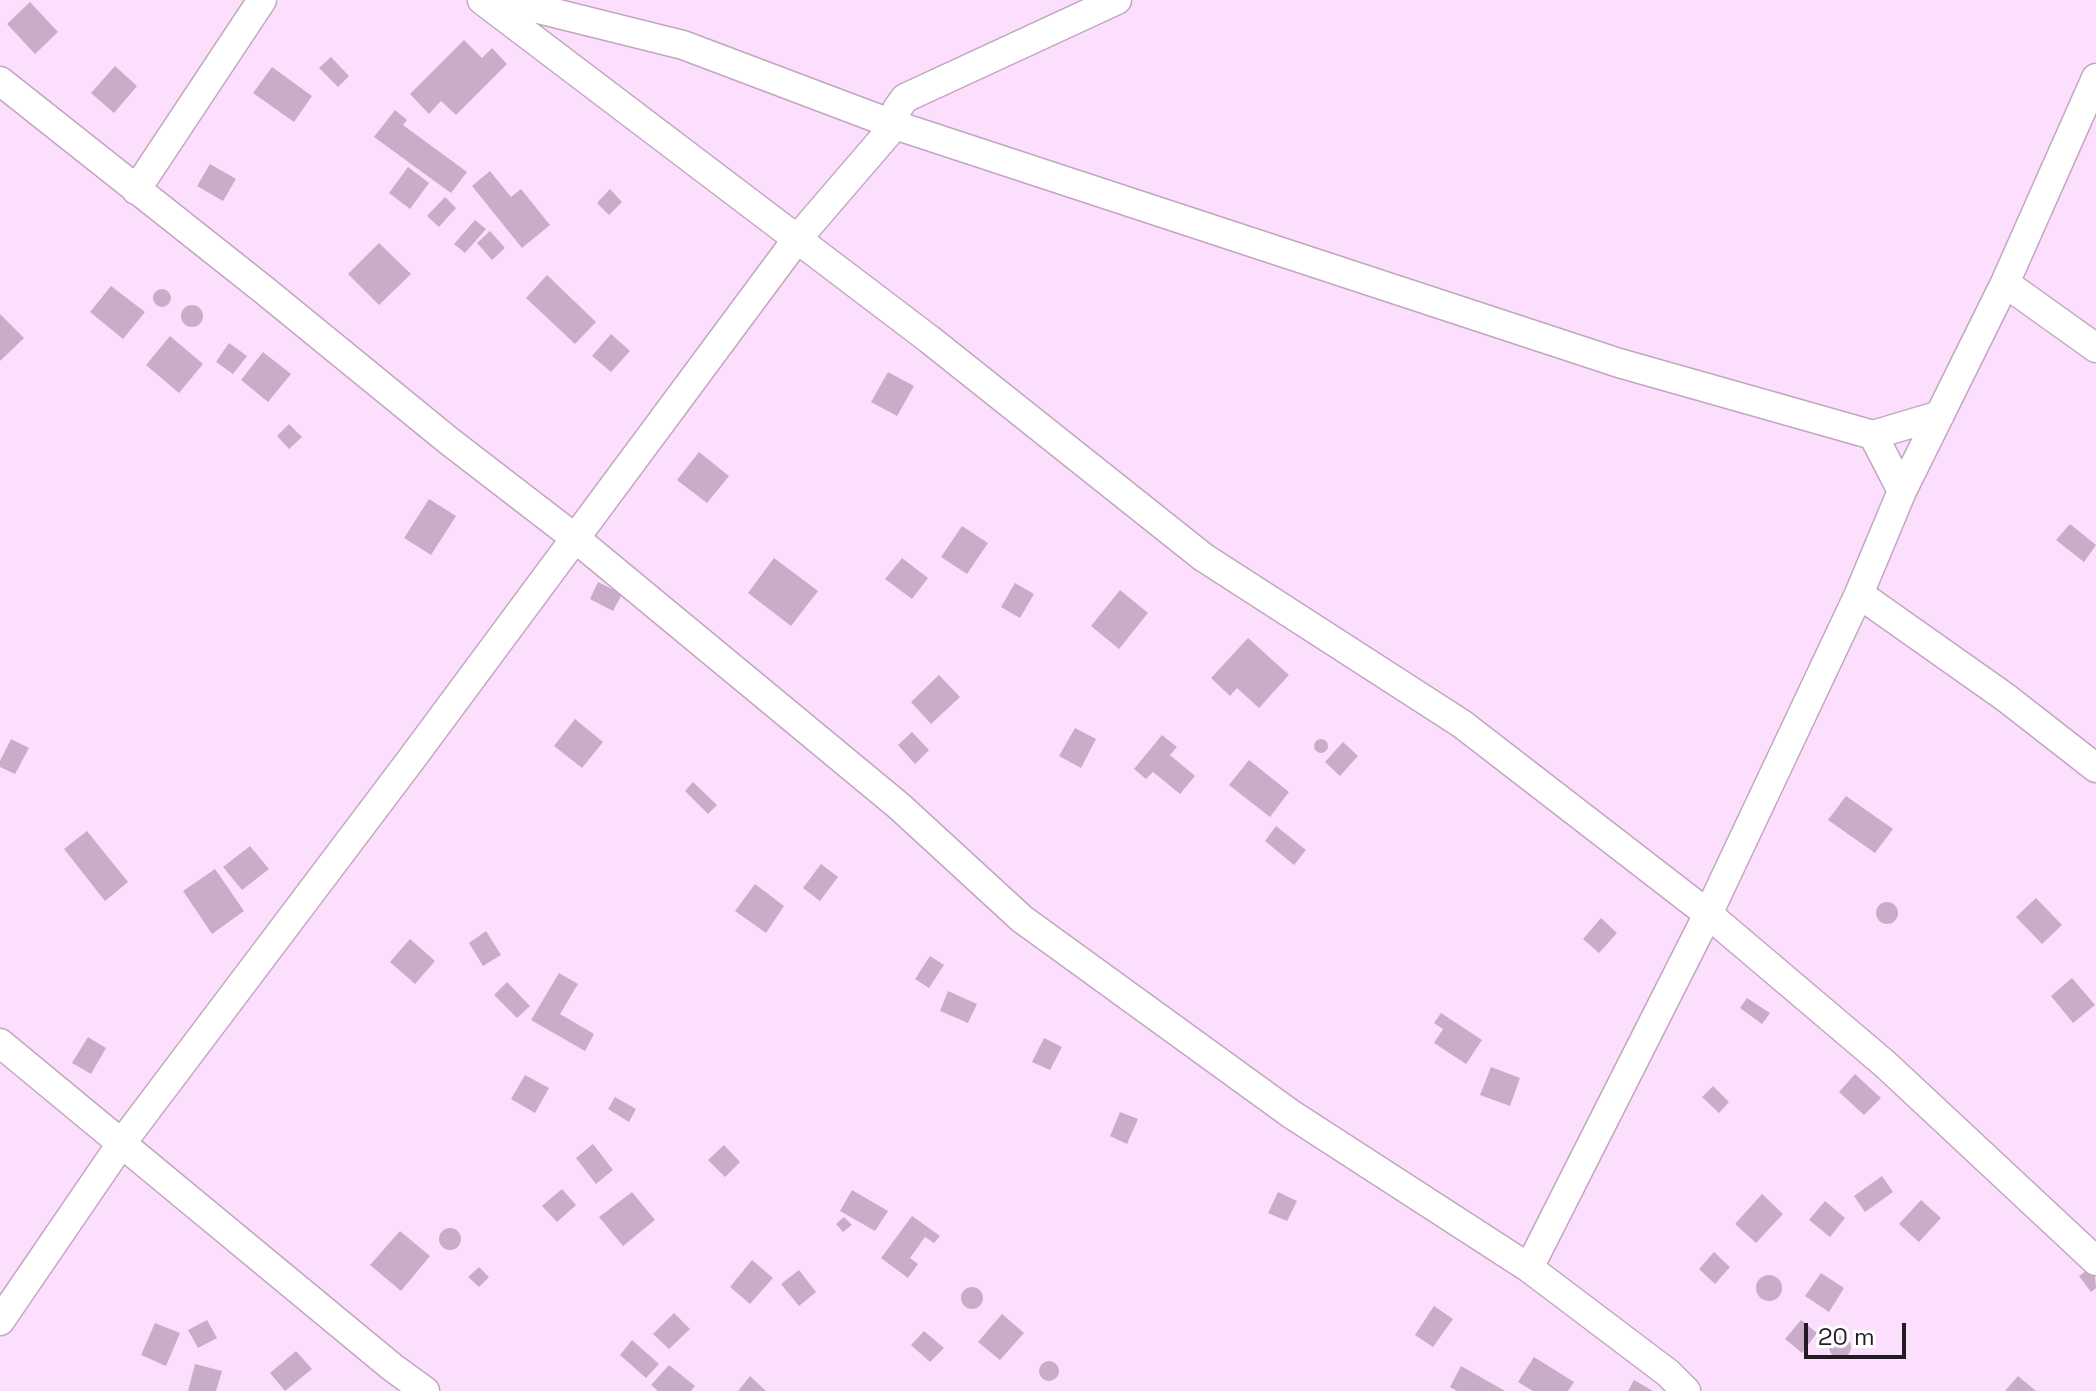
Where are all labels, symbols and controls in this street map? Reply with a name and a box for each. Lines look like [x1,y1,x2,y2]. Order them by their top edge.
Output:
scale bar [1808,1307,1910,1357]
text: 20 m [1818,1321,1875,1352]

